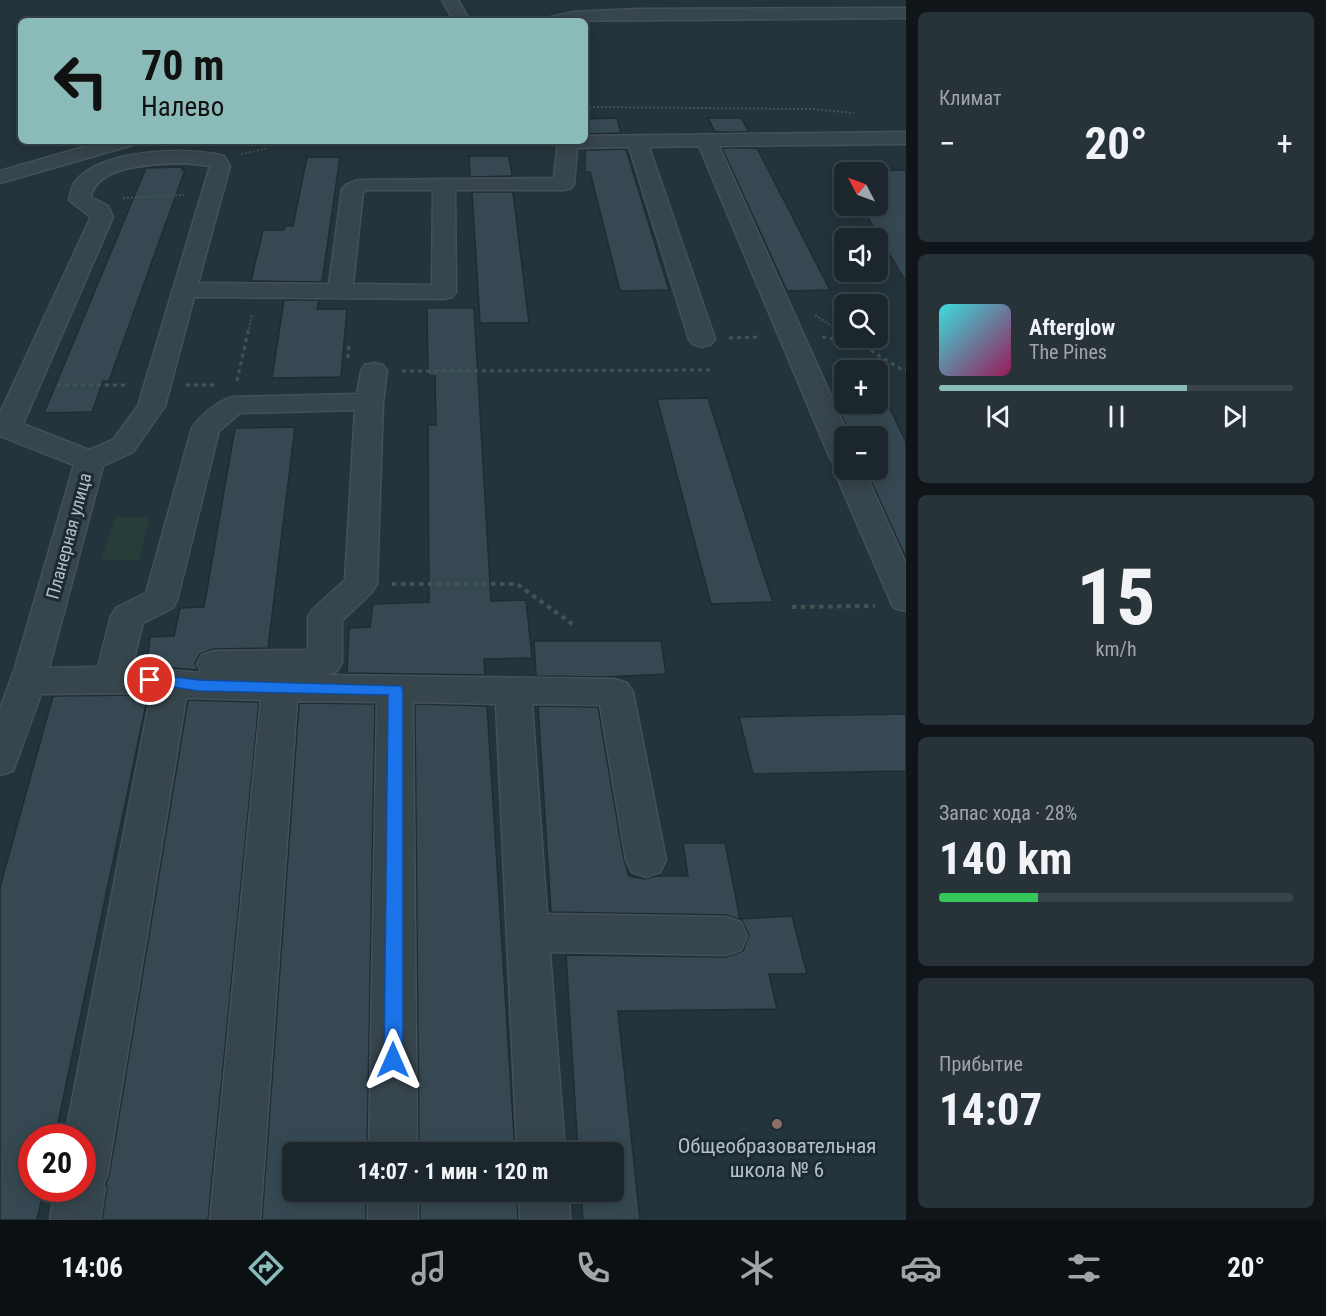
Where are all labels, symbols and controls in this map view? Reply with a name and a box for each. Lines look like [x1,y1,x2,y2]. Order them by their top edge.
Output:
text: 70 m [141,41,224,90]
icon: left [42,42,120,120]
text: Климат [939,86,1001,110]
text: Налево [141,91,224,123]
text: 20° [1085,117,1148,170]
text: − [939,124,956,163]
text: + [1277,124,1293,163]
north arrow [834,162,888,216]
map controls [834,162,888,480]
button: sound [834,228,888,282]
button: search [834,294,888,348]
text: Afterglow [1029,315,1115,340]
text: The Pines [1029,340,1107,364]
button: + [834,360,888,414]
icon: previous [982,400,1015,433]
icon: pause [1100,400,1133,433]
icon: next [1218,400,1251,433]
button: − [834,426,888,480]
street label: Планерная улица [42,471,95,601]
text: 15 [1077,552,1155,643]
text: km/h [1095,637,1137,661]
pin [124,654,175,705]
icon: arrive [133,663,166,696]
text: Запас хода · 28% [939,801,1077,825]
text: 140 km [939,832,1072,885]
position arrow [361,1028,425,1092]
text: Прибытие [939,1052,1023,1076]
text: 14:07 [939,1083,1042,1136]
marker: Общеобразовательная школа № 6 [770,1117,784,1131]
speed limit sign: 20 [18,1124,96,1202]
place label: Общеобразовательная школа № 6 [678,1134,876,1182]
text: 14:07 · 1 мин · 120 m [358,1159,548,1184]
icon: directions [245,1247,287,1289]
icon: music [408,1247,450,1289]
icon: phone [572,1247,614,1289]
icon: climate [736,1247,778,1289]
icon: car [900,1247,942,1289]
icon: filters [1063,1247,1105,1289]
text: 14:06 [61,1252,123,1284]
text: 20° [1227,1252,1265,1284]

